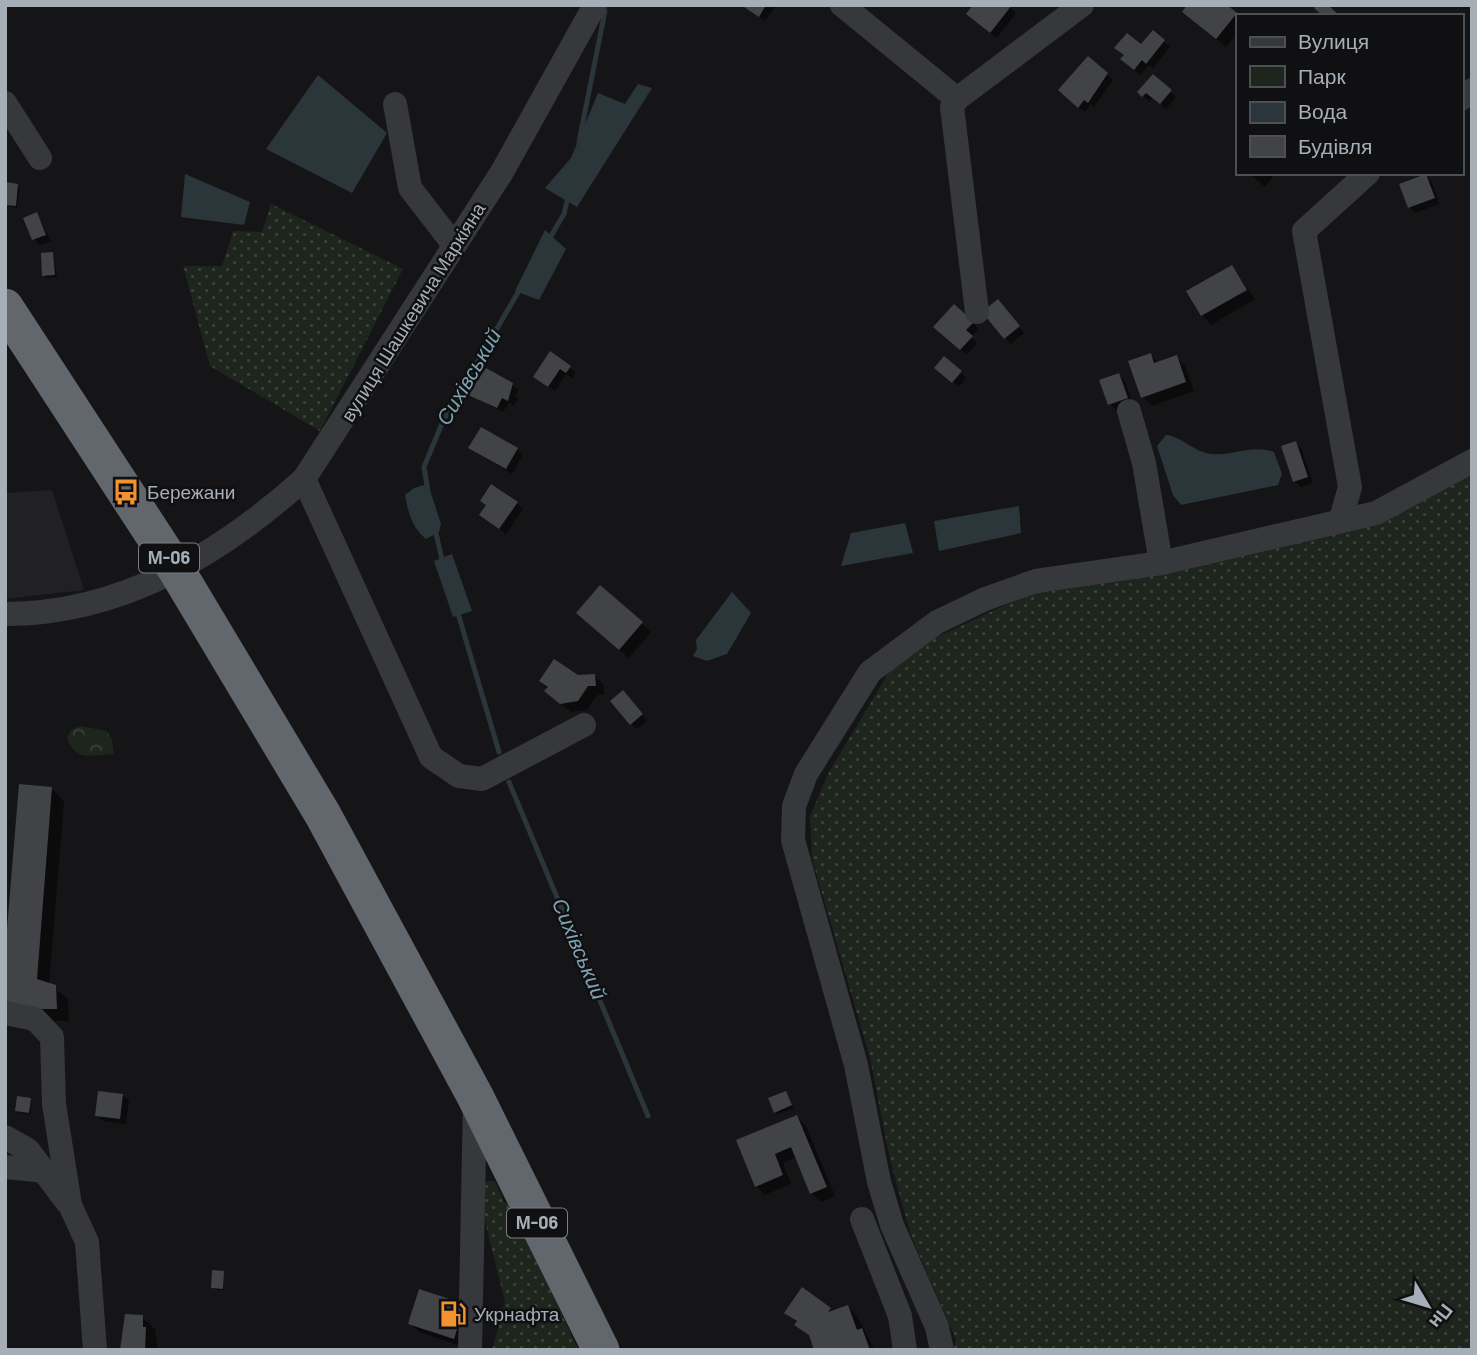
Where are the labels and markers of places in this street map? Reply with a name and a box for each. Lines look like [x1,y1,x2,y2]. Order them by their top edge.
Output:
bus stop icon: Бережани [111,477,141,507]
place label: Бережани [147,480,235,503]
fuel station icon: Укрнафта [438,1299,468,1329]
place label: Укрнафта [474,1302,560,1325]

